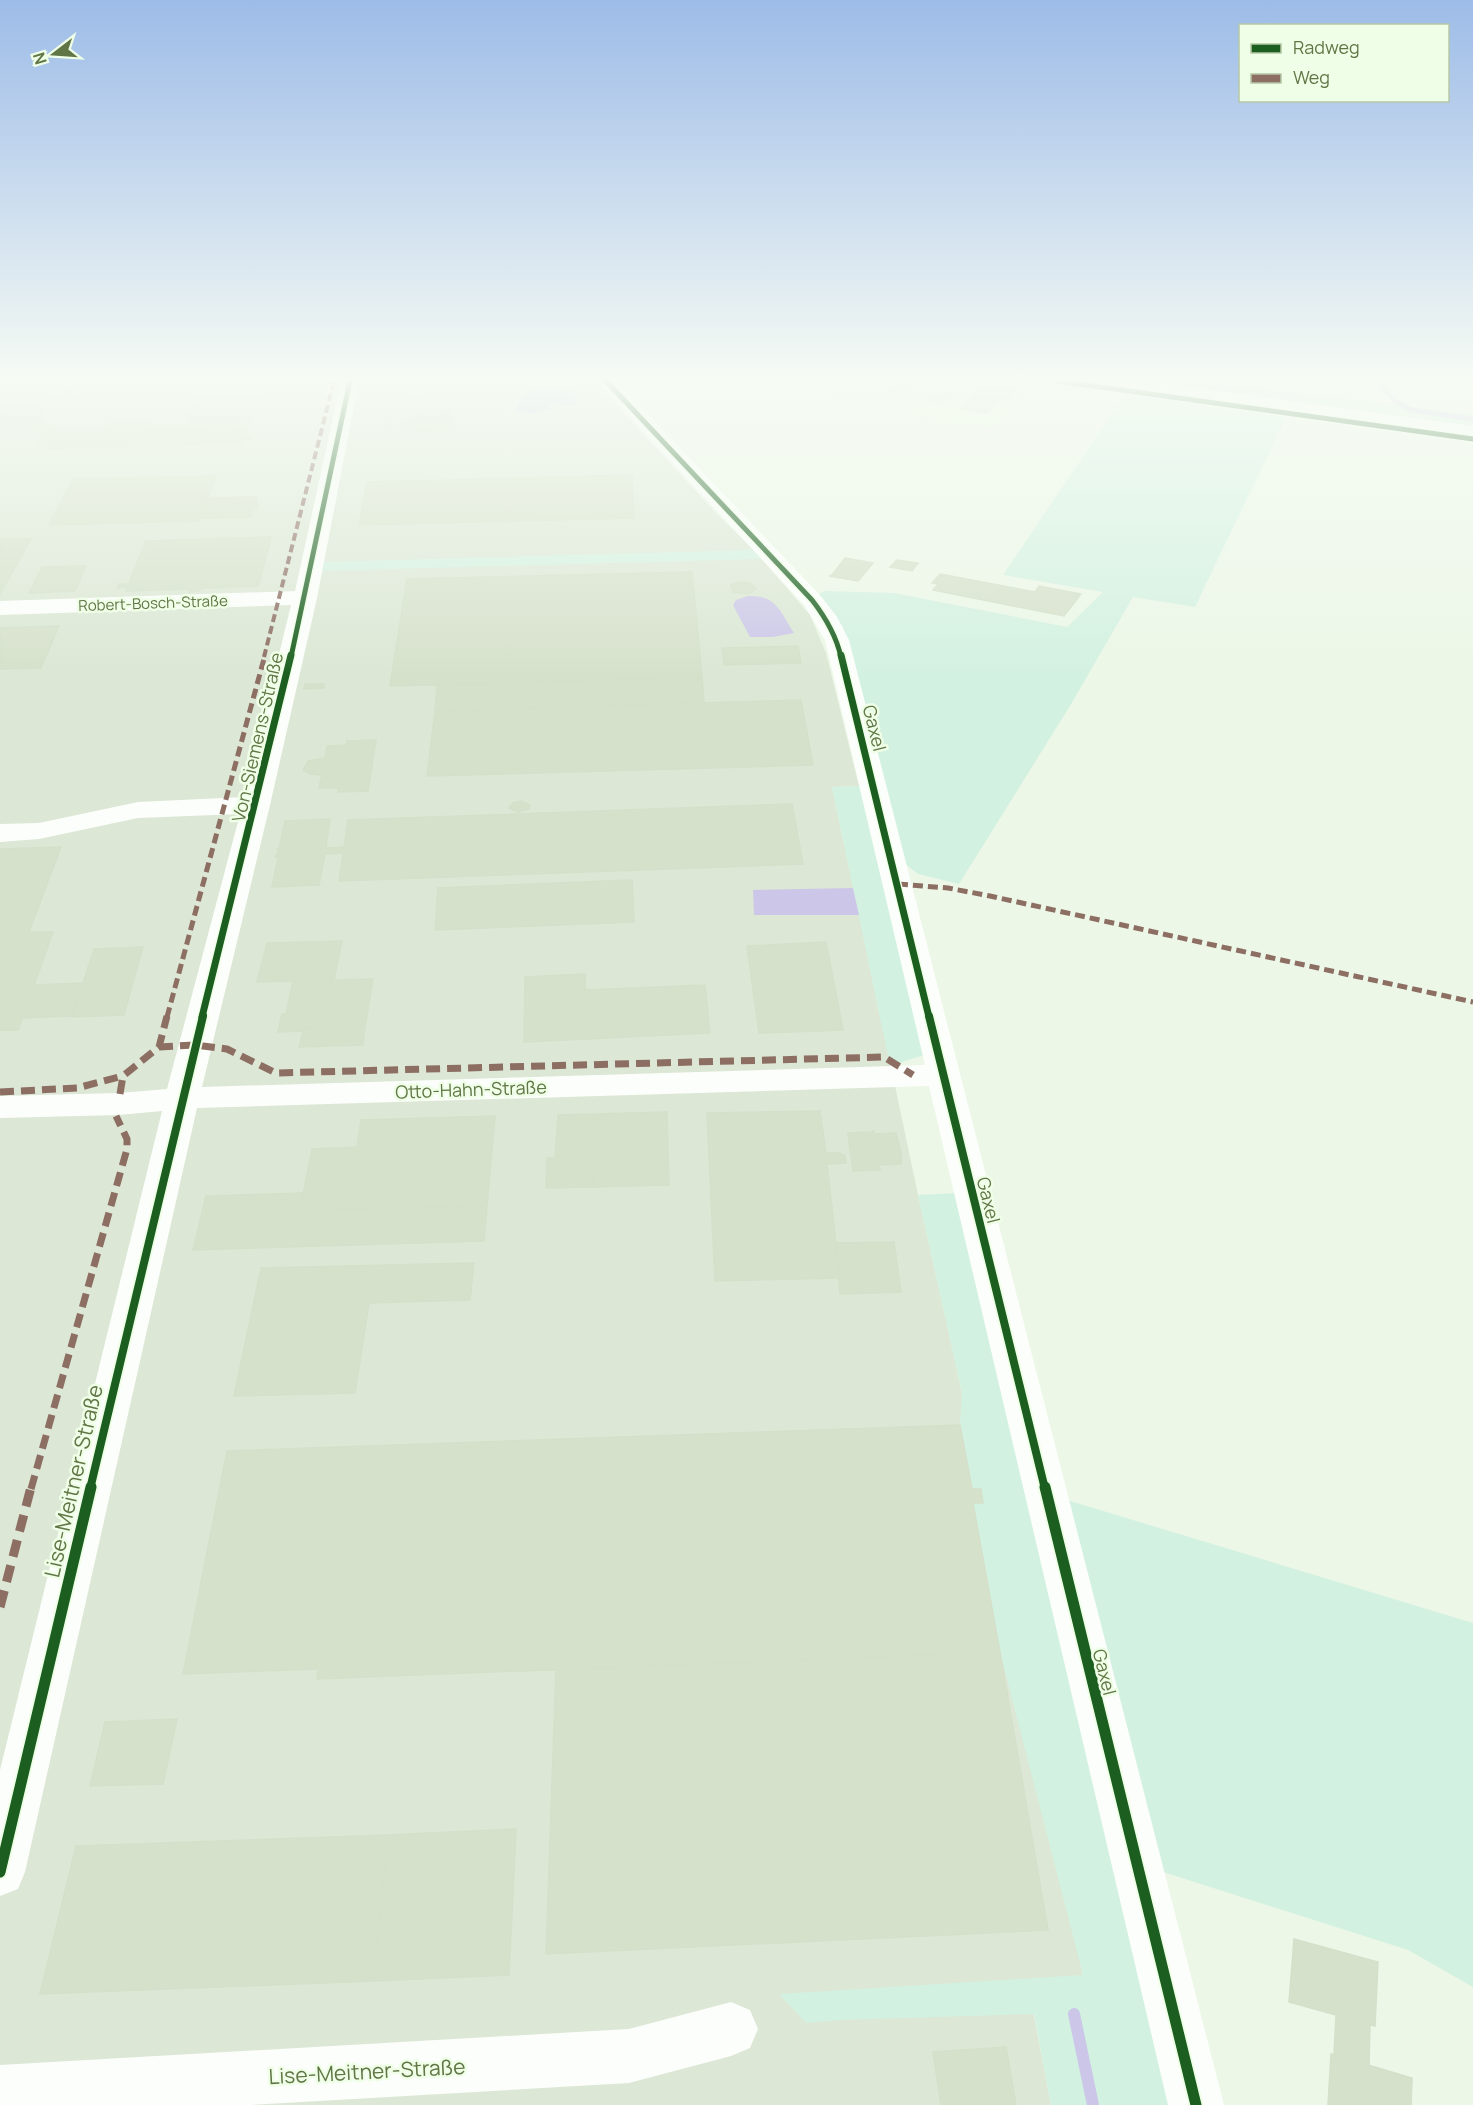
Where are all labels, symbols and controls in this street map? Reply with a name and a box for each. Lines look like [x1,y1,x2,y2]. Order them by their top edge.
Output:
north arrow [24,24,84,84]
legend [1239,24,1449,102]
text: Radweg [1293,35,1360,59]
text: N [27,50,52,67]
text: Weg [1293,65,1330,89]
street label: Robert-Bosch-Straße [78,590,228,616]
street label: Von-Siemens-Straße [226,650,288,824]
street label: Gaxel [858,703,892,753]
street label: Otto-Hahn-Straße [395,1074,547,1104]
street label: Gaxel [972,1175,1006,1225]
street label: Lise-Meitner-Straße [37,1382,109,1580]
street label: Gaxel [1088,1647,1122,1697]
street label: Lise-Meitner-Straße [268,2052,466,2090]

